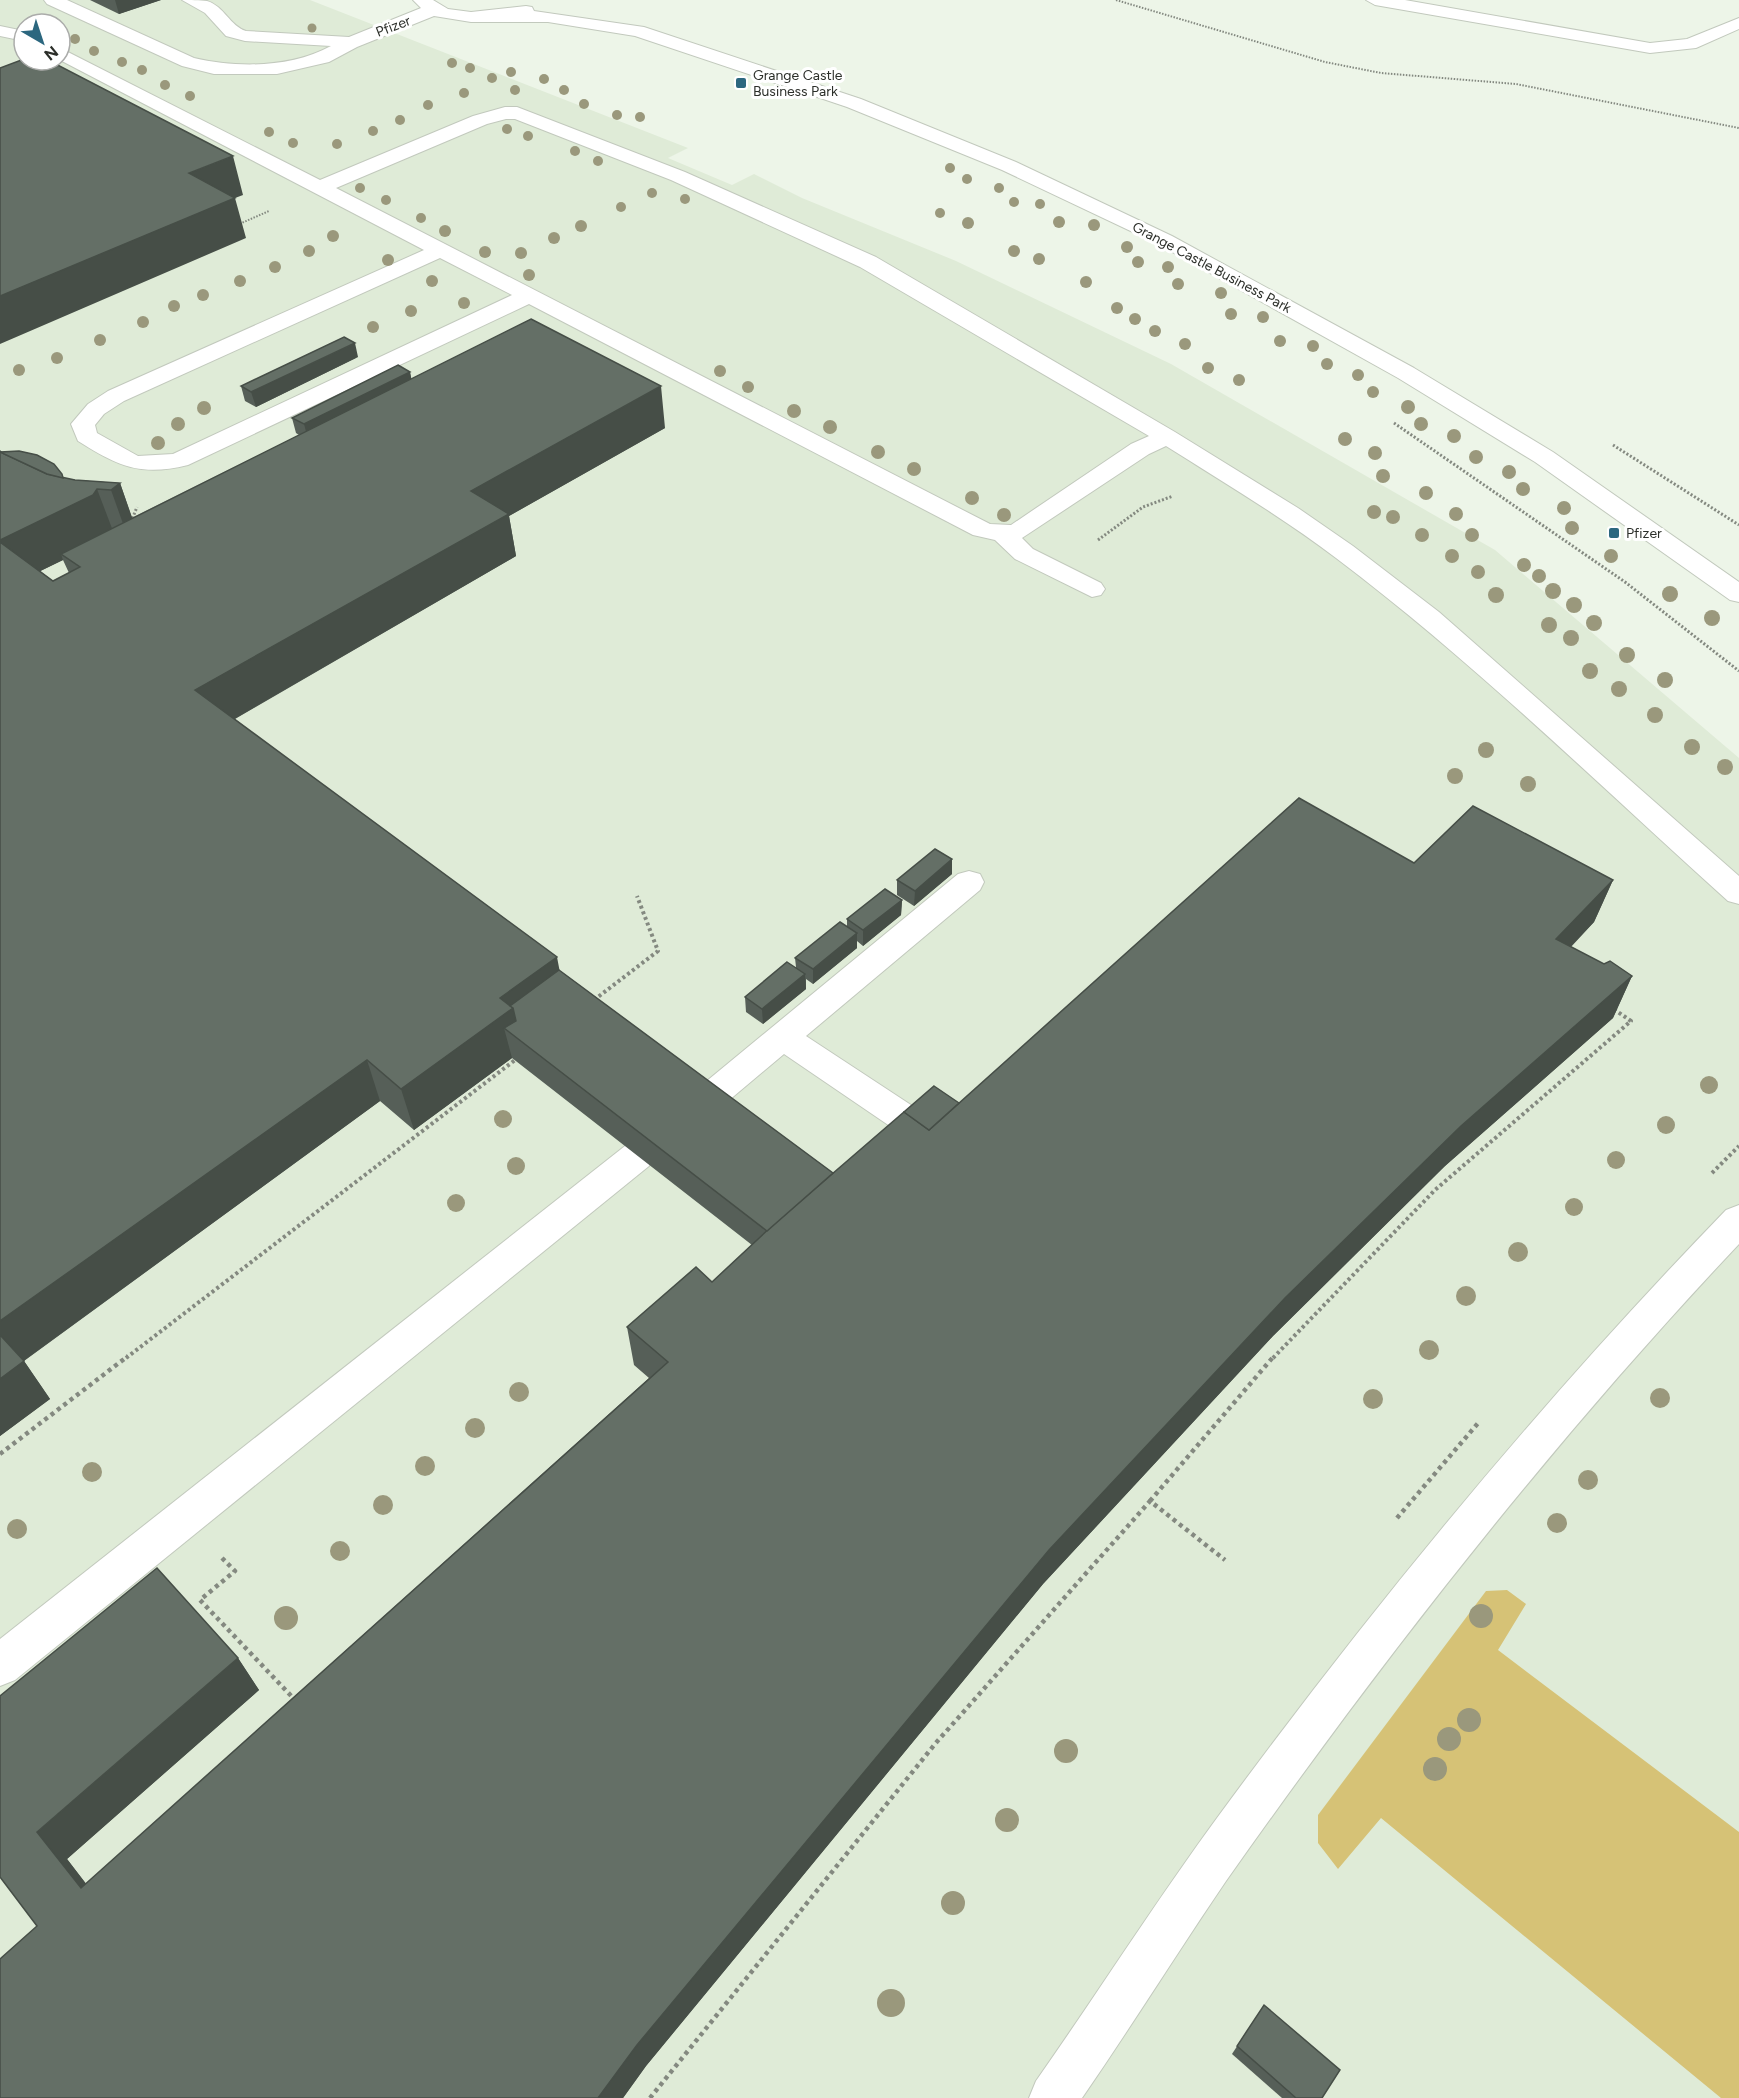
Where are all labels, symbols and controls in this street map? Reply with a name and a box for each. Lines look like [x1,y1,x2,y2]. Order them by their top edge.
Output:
north arrow [12,12,72,72]
street label: Pfizer [373,12,413,41]
text: N [40,42,62,65]
place label: Grange Castle Business Park [753,67,843,100]
marker: Grange Castle Business Park [734,76,748,90]
street label: Grange Castle Business Park [1129,218,1294,317]
place label: Pfizer [1626,525,1662,542]
marker: Pfizer [1607,526,1621,540]

